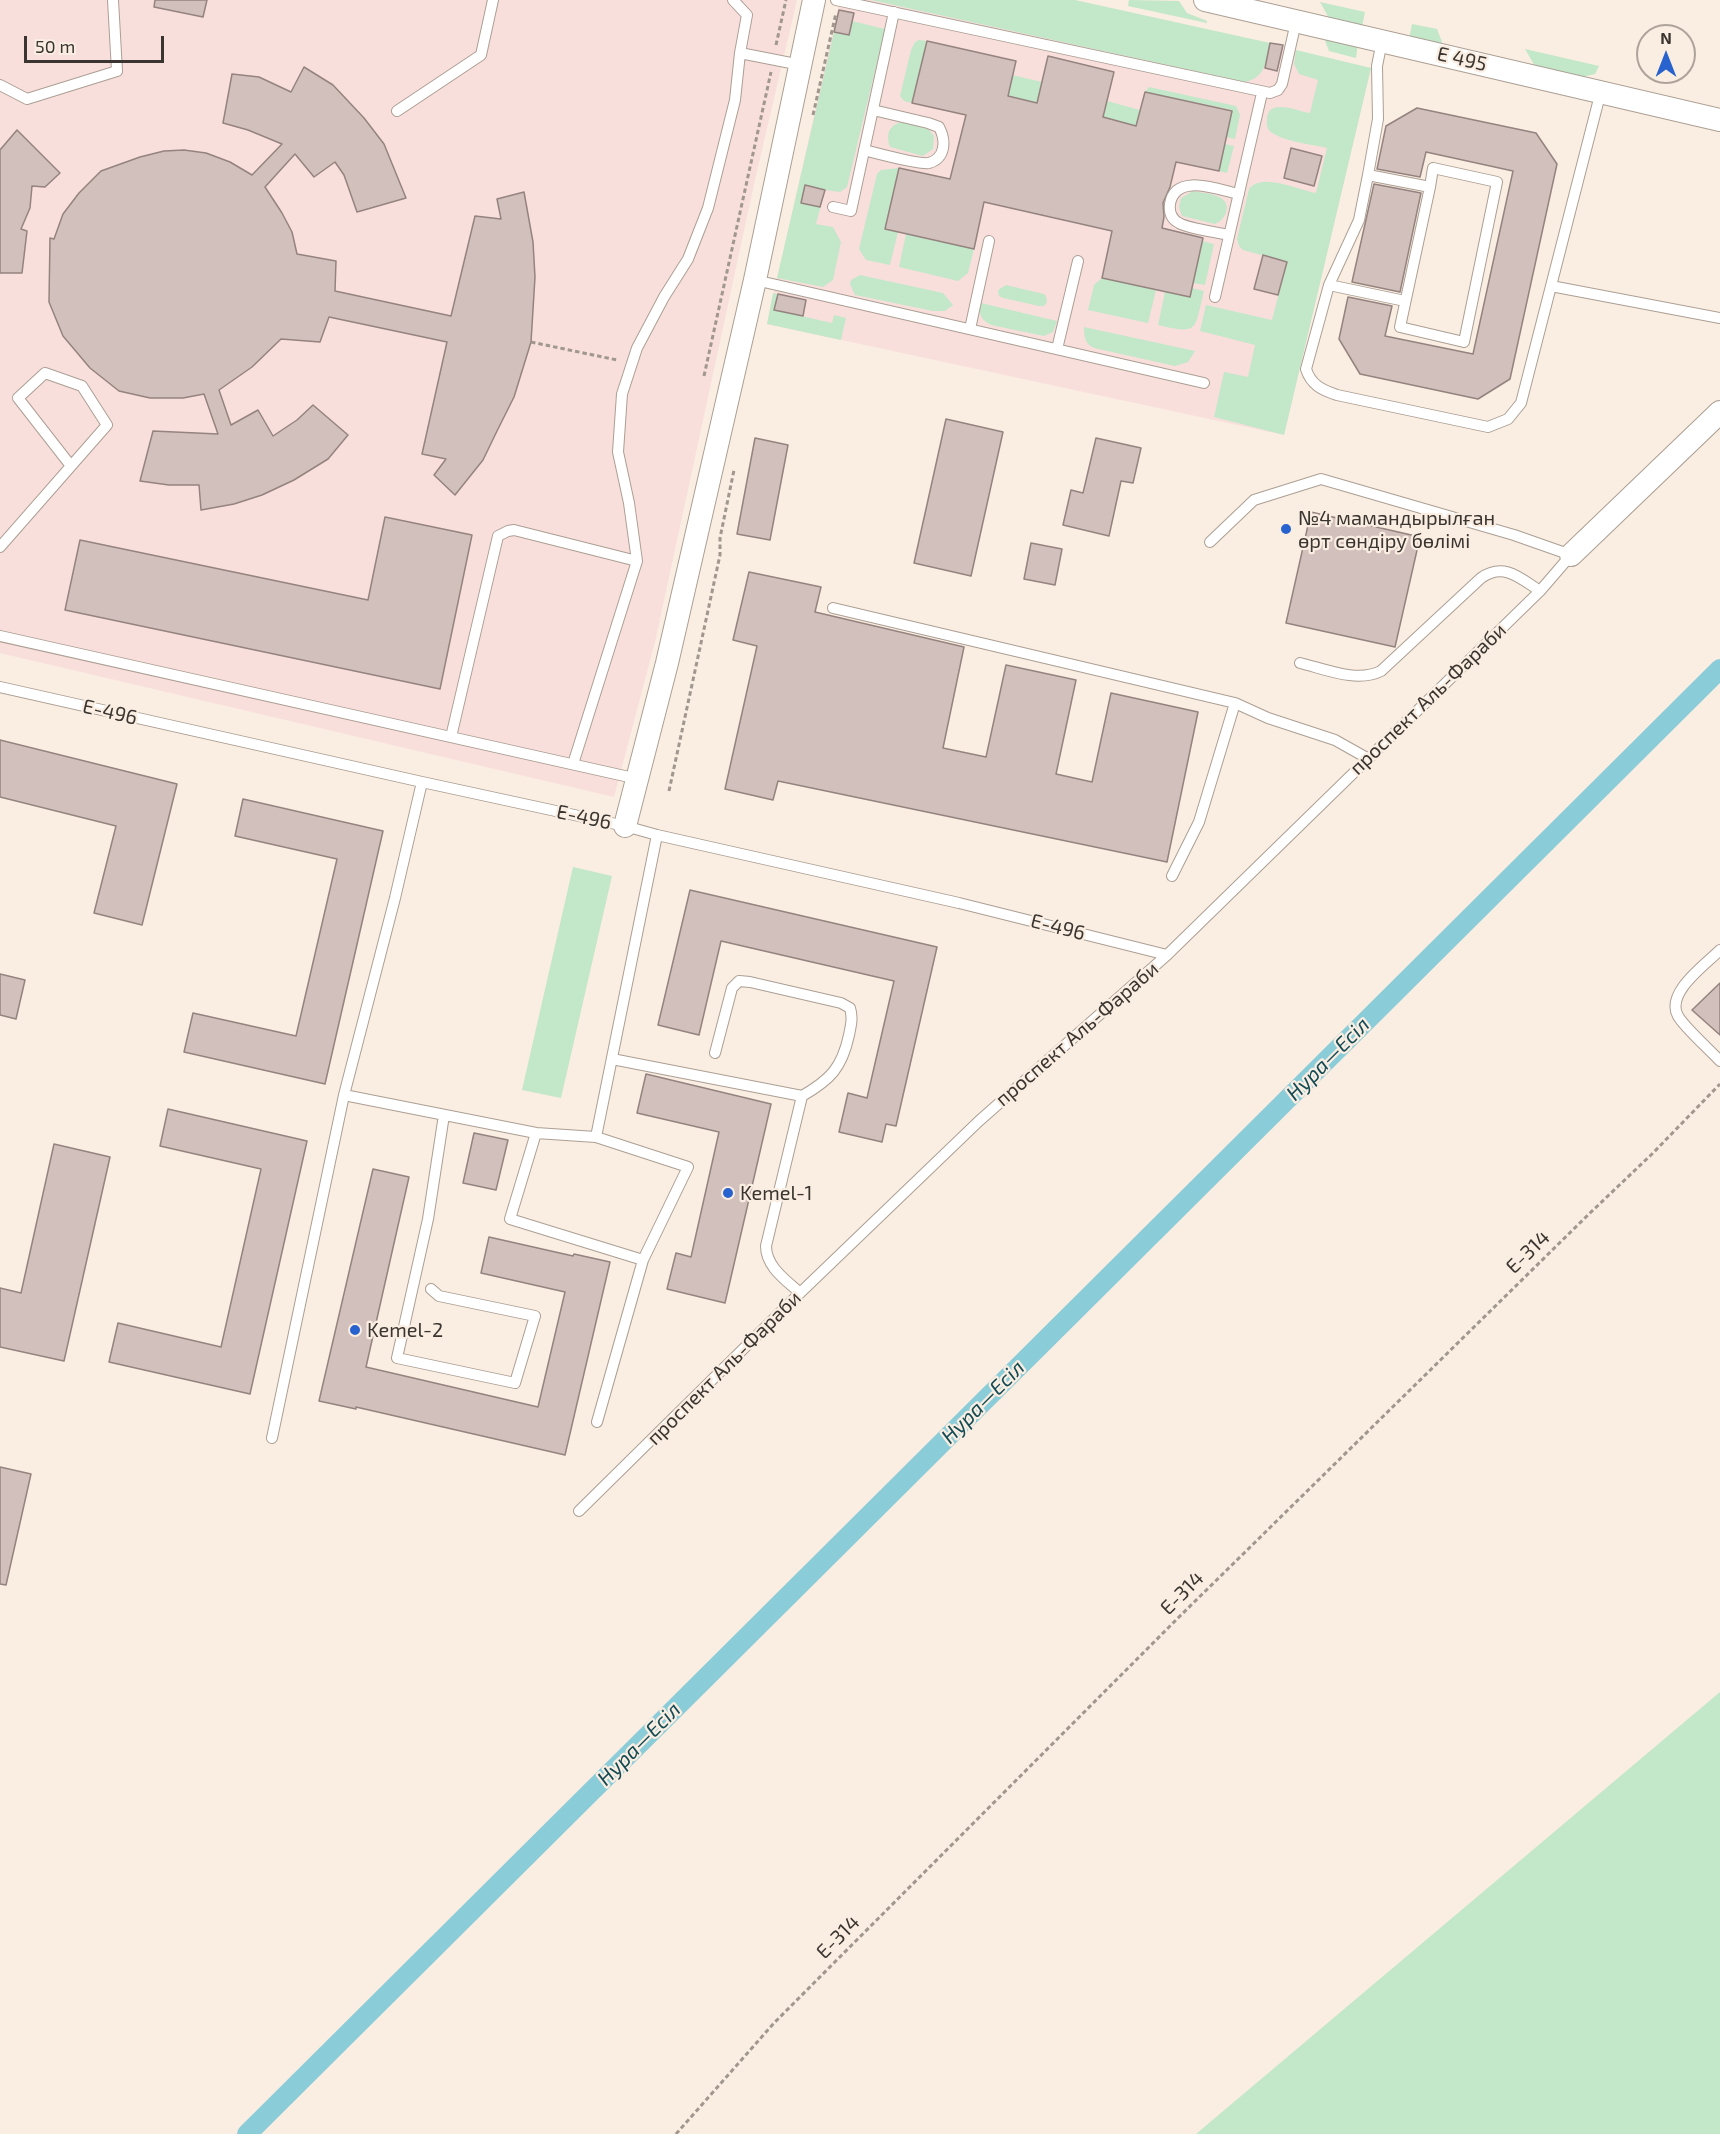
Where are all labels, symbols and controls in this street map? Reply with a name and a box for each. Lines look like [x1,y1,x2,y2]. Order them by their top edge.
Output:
scale bar [27,24,166,62]
north arrow [1636,24,1696,84]
text: N [1660,28,1672,47]
text: 50 m [35,35,75,57]
street label: E 495 [1435,42,1489,76]
place label: №4 мамандырылған өрт сөндіру бөлімі [1298,506,1495,553]
marker: №4 мамандырылған өрт сөндіру бөлімі [1279,522,1293,536]
street label: проспект Аль-Фараби [1345,618,1511,780]
street label: E-496 [80,694,140,730]
street label: E-496 [554,800,614,834]
street label: E-496 [1028,909,1088,945]
street label: проспект Аль-Фараби [991,957,1163,1111]
water label: Нура—Есіл [1281,1012,1375,1106]
place label: Kemel-1 [740,1181,812,1205]
marker: Kemel-1 [721,1186,735,1200]
street label: E-314 [1501,1225,1555,1279]
street label: проспект Аль-Фараби [642,1286,806,1450]
place label: Kemel-2 [367,1318,443,1342]
marker: Kemel-2 [348,1323,362,1337]
water label: Нура—Есіл [936,1355,1030,1449]
street label: E-314 [1155,1566,1209,1620]
water label: Нура—Есіл [592,1697,686,1791]
street label: E-314 [811,1910,865,1964]

